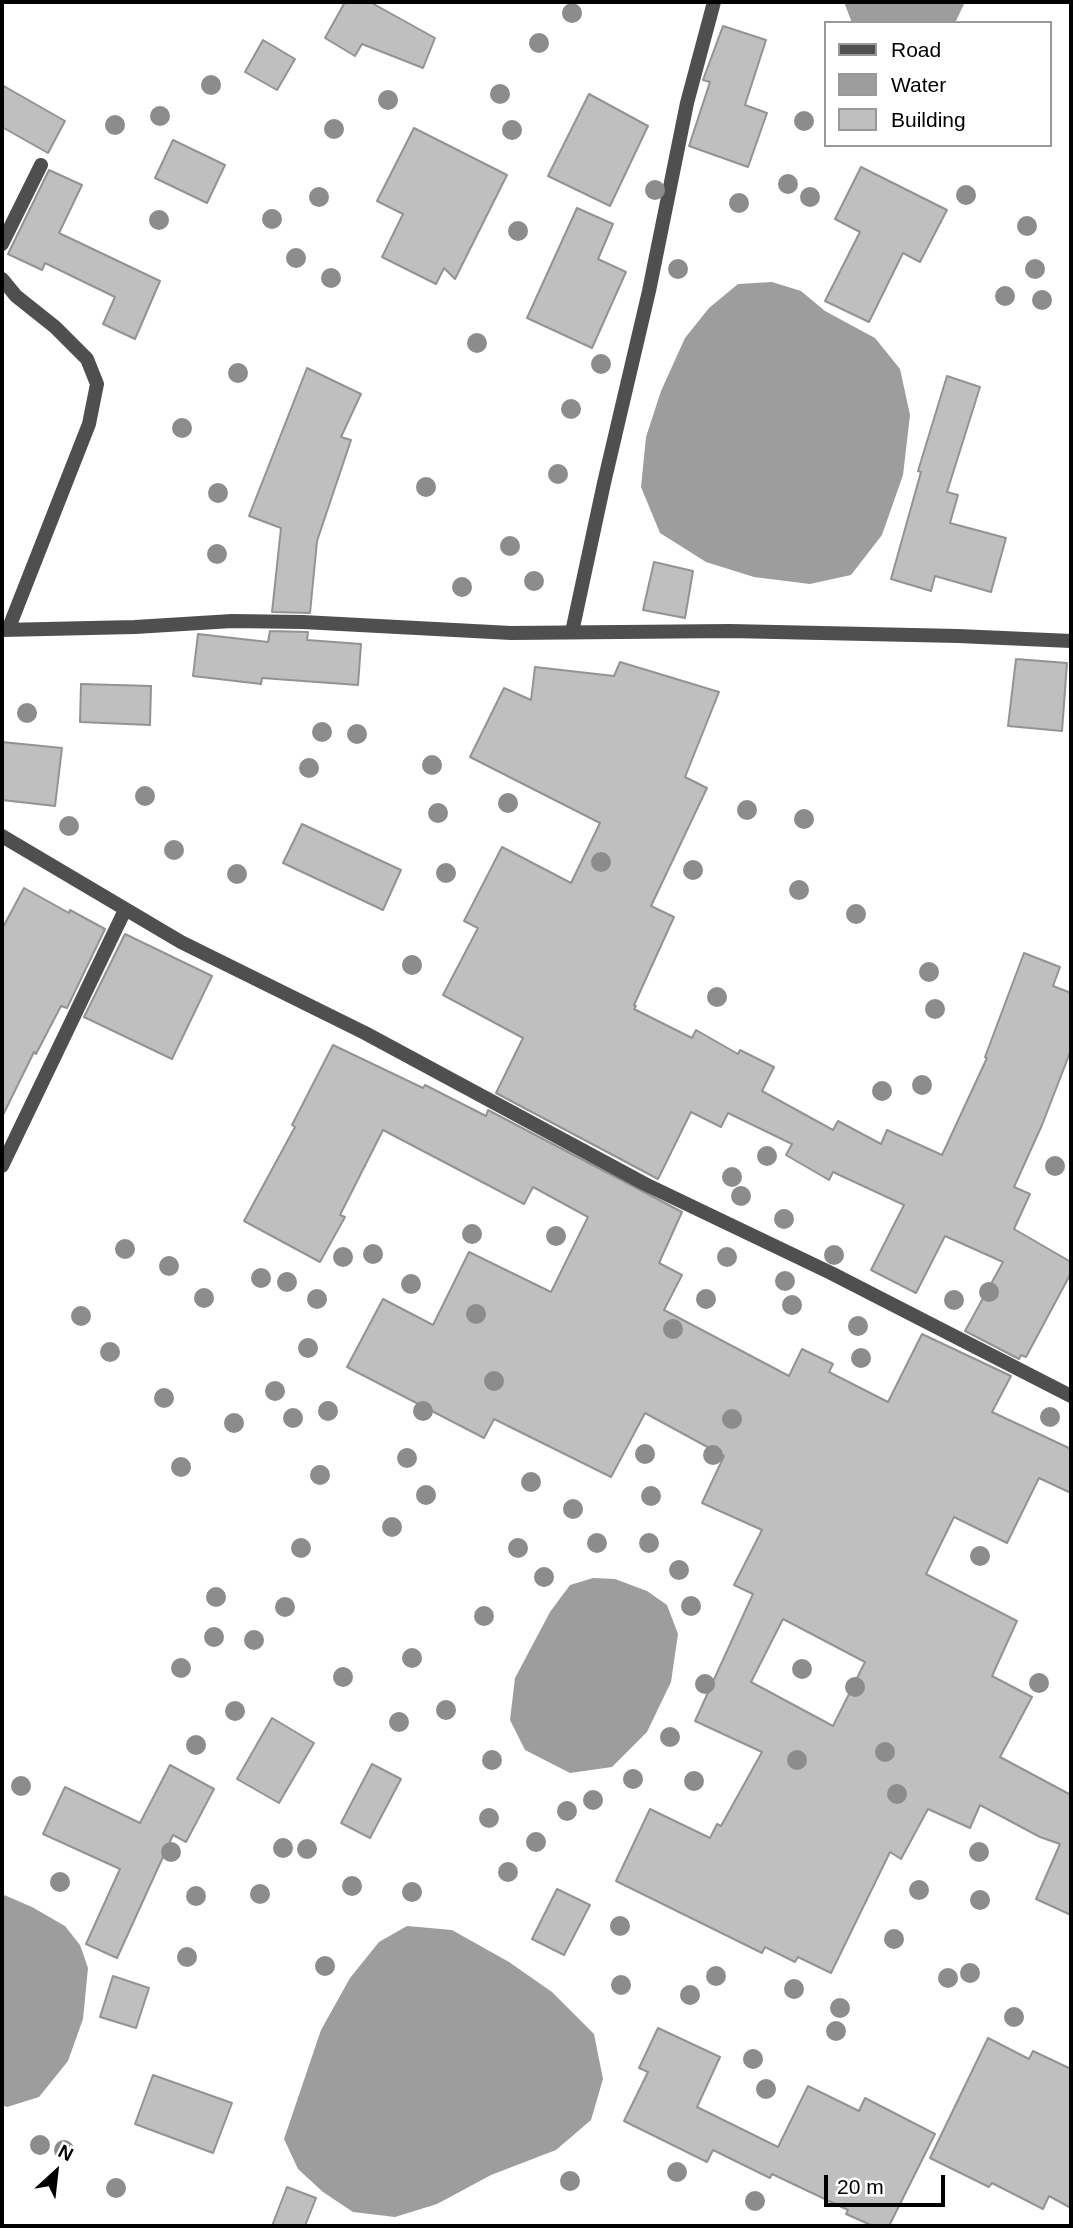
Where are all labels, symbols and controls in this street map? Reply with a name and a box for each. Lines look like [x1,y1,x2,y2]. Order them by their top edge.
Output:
legend [824,21,1052,147]
text: Road [891,38,941,61]
text: Water [891,73,946,96]
text: Building [891,108,966,131]
north arrow [21,2137,91,2207]
text: N [55,2140,77,2165]
scale bar [828,2162,949,2206]
text: 20 m [837,2175,884,2198]

